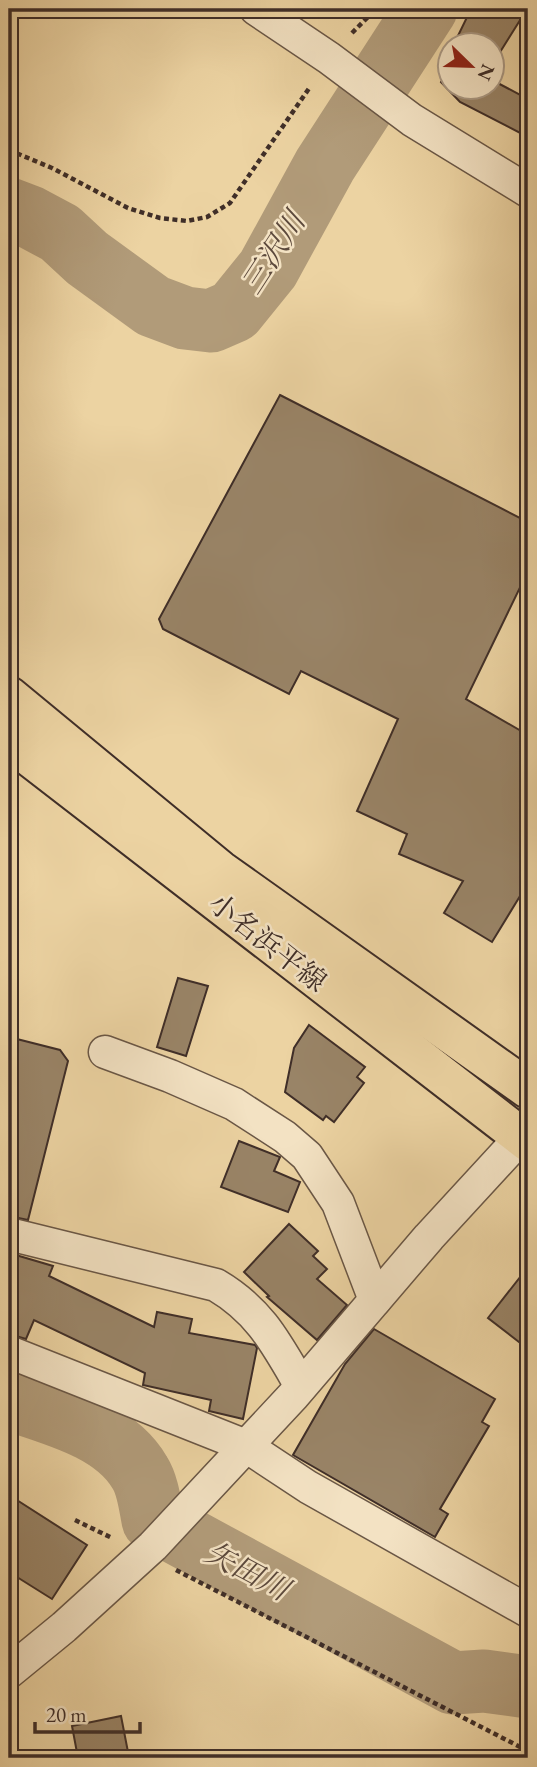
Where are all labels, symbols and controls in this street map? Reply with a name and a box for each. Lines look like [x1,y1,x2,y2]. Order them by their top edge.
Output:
north arrow [435,32,505,102]
text: N [471,60,501,85]
water label: 三沢川 [232,202,315,301]
street label: 小名浜平線 [202,885,334,999]
water label: 矢田川 [198,1532,299,1610]
scale bar [35,1690,140,1734]
text: 20 m [46,1701,87,1728]

